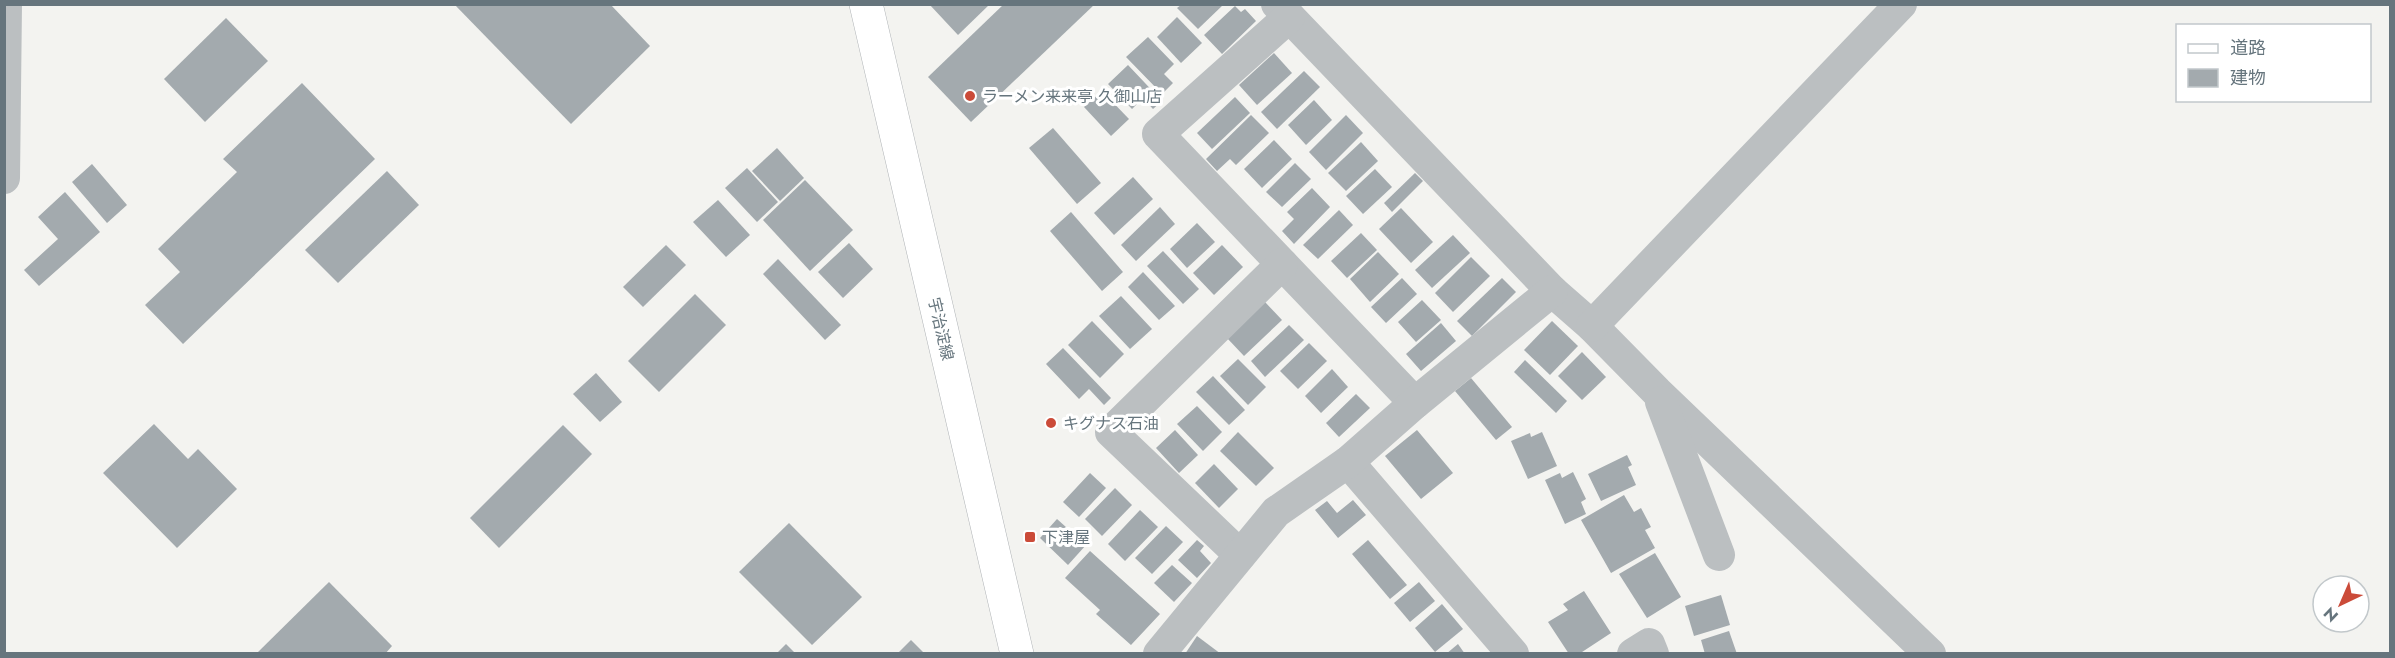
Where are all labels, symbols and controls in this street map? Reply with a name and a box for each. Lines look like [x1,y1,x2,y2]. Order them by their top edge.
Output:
legend [2176,24,2371,102]
text: 道路 [2230,35,2266,61]
text: 建物 [2230,65,2266,91]
place label: ラーメン来来亭 久御山店 [982,85,1162,108]
marker: ラーメン来来亭 久御山店 [963,89,977,103]
street label: 宇治淀線 [923,295,959,363]
place label: キグナス石油 [1063,412,1159,435]
marker: キグナス石油 [1044,416,1058,430]
place label: 下津屋 [1042,526,1090,549]
marker: 下津屋 [1023,530,1037,544]
north arrow [2311,574,2371,634]
text: N [2318,602,2343,627]

